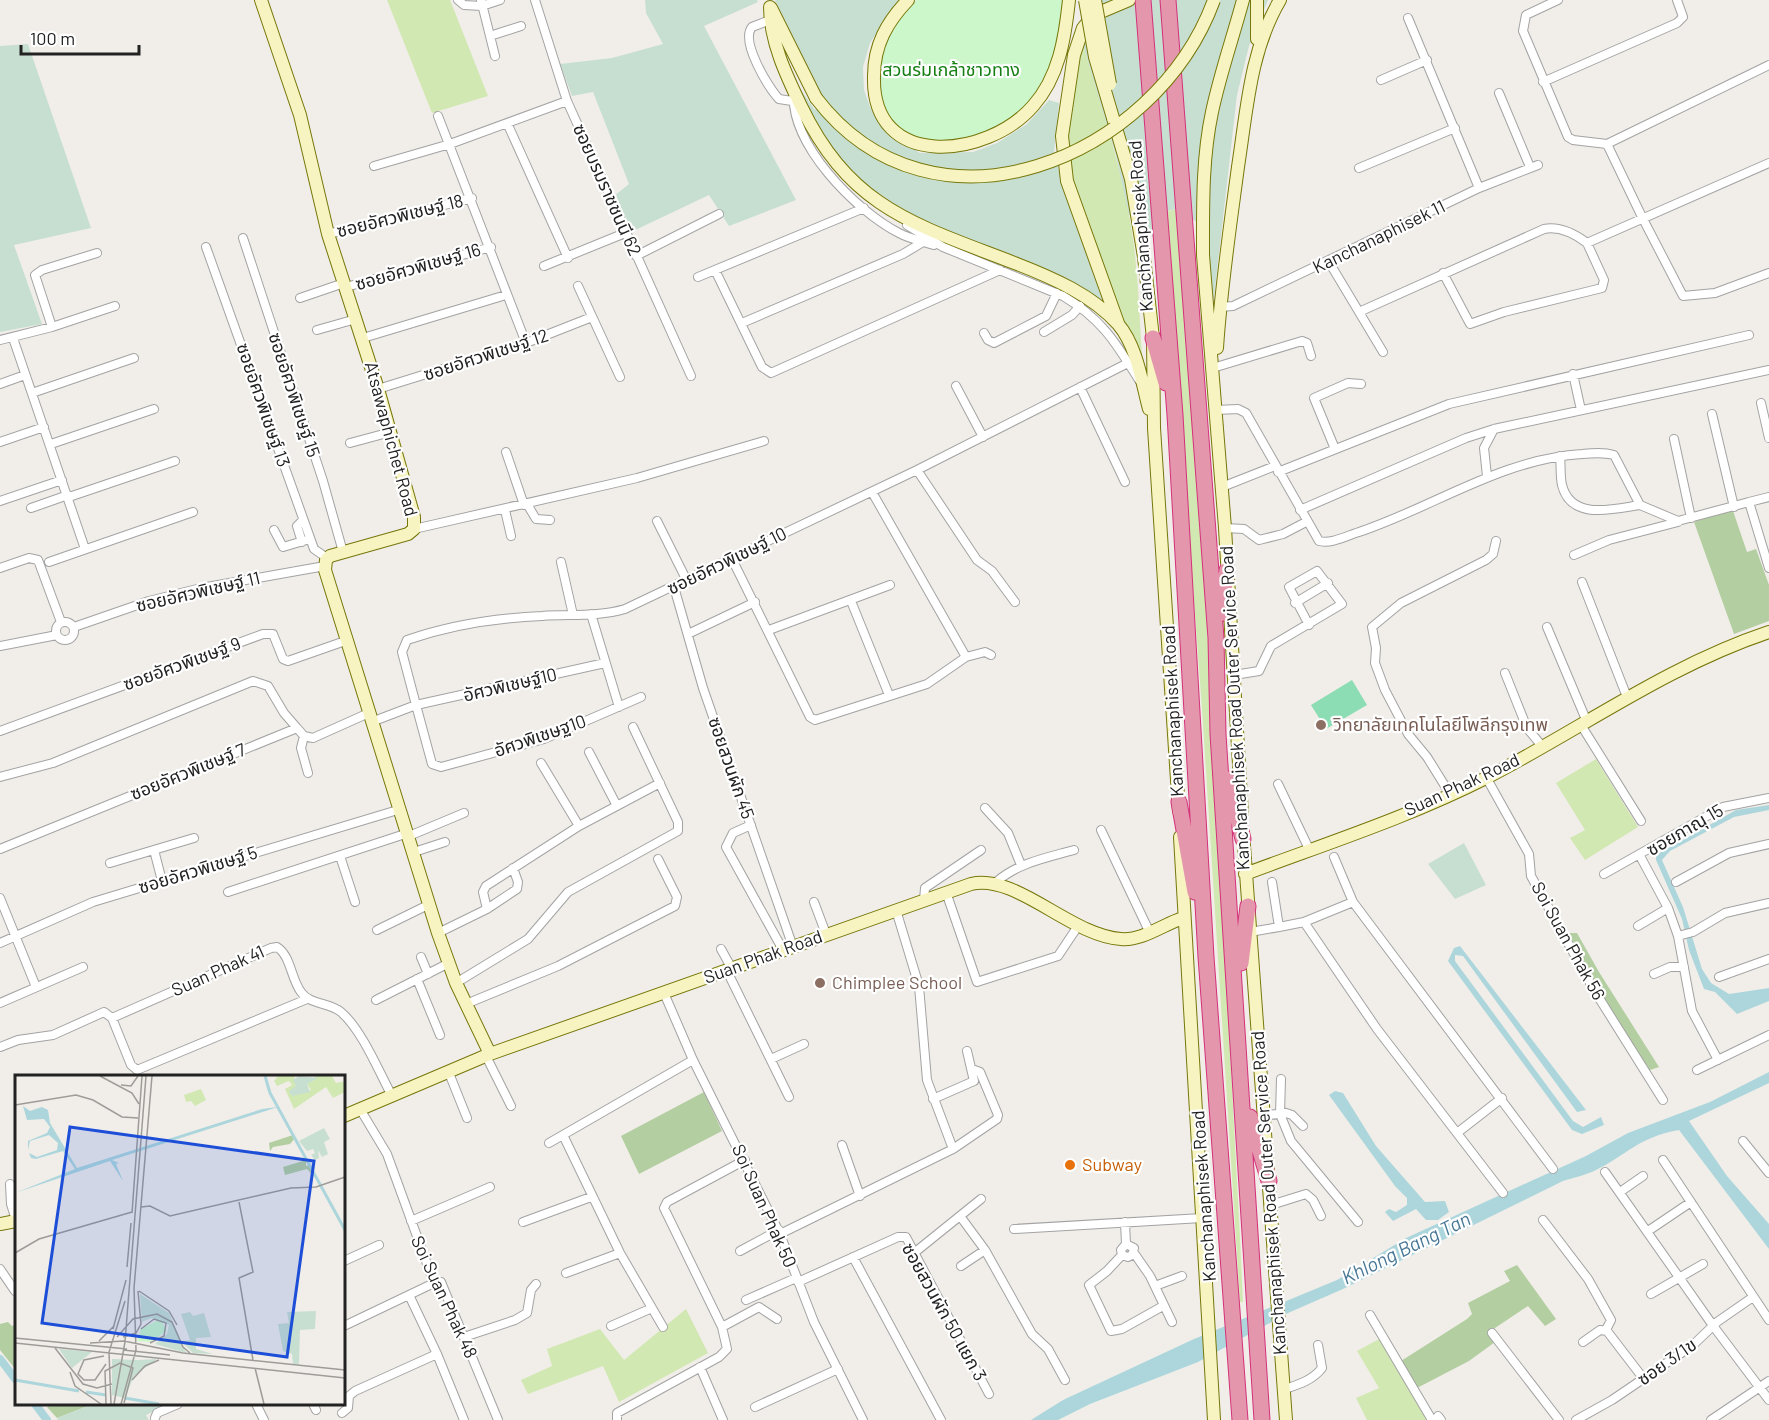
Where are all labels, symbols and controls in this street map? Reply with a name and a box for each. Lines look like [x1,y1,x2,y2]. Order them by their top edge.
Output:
scale bar [21,18,140,56]
text: 100 m [30,27,75,49]
park label: สวนร่มเกล้าชาวทาง [882,58,1020,80]
street label: ซอยบรมราชชนนี 62 [569,120,647,259]
street label: Kanchanaphisek Road [1123,140,1157,313]
street label: ซอยอัศวพิเชษฐ์ 18 [334,189,465,241]
street label: Kanchanaphisek 11 [1309,195,1448,278]
street label: ซอยอัศวพิเชษฐ์ 16 [352,238,483,294]
street label: ซอยอัศวพิเชษฐ์ 12 [420,324,551,385]
street label: ซอยอัศวพิเชษฐ์ 15 [264,330,325,460]
street label: ซอยอัศวพิเชษฐ์ 13 [232,340,295,470]
street label: Atsawaphichet Road [361,359,423,519]
street label: ซอยอัศวพิเชษฐ์ 10 [663,522,790,599]
street label: Kanchanaphisek Road Outer Service Road [1215,545,1253,871]
street label: ซอยอัศวพิเชษฐ์ 11 [134,566,262,616]
street label: Kanchanaphisek Road [1157,625,1187,797]
street label: ซอยอัศวพิเชษฐ์ 9 [120,632,243,694]
street label: อัศวพิเชษฐ์10 [461,663,559,706]
street label: อัศวพิเชษฐ10 [491,709,589,761]
place label: วิทยาลัยเทคโนโลยีโพลีกรุงเทพ [1332,713,1548,736]
street label: ซอยสวนผัก 45 [704,714,760,822]
marker: วิทยาลัยเทคโนโลยีโพลีกรุงเทพ [1314,718,1328,732]
street label: ซอยอัศวพิเชษฐ์ 7 [127,738,249,804]
street label: Suan Phak Road [1400,748,1523,820]
street label: ซอยภาณุ 15 [1642,798,1727,861]
street label: ซอยอัศวพิเชษฐ์ 5 [136,841,260,898]
street label: Soi Suan Phak 56 [1527,878,1610,1004]
street label: Suan Phak Road [700,924,825,988]
street label: Suan Phak 41 [168,940,267,1000]
place label: Chimplee School [832,971,962,993]
marker: Chimplee School [813,976,827,990]
street label: Kanchanaphisek Road Outer Service Road [1246,1030,1290,1356]
inset map [15,1075,345,1405]
street label: Kanchanaphisek Road [1186,1110,1220,1283]
street label: Soi Suan Phak 50 [728,1140,802,1271]
place label: Subway [1082,1153,1142,1175]
marker: Subway [1063,1158,1077,1172]
water label: Khlong Bang Tan [1337,1206,1474,1289]
street label: Soi Suan Phak 48 [407,1232,483,1361]
street label: ซอยสวนผัก 50 แยก 3 [898,1239,992,1384]
street label: ซอย 3/1ข [1633,1333,1700,1389]

